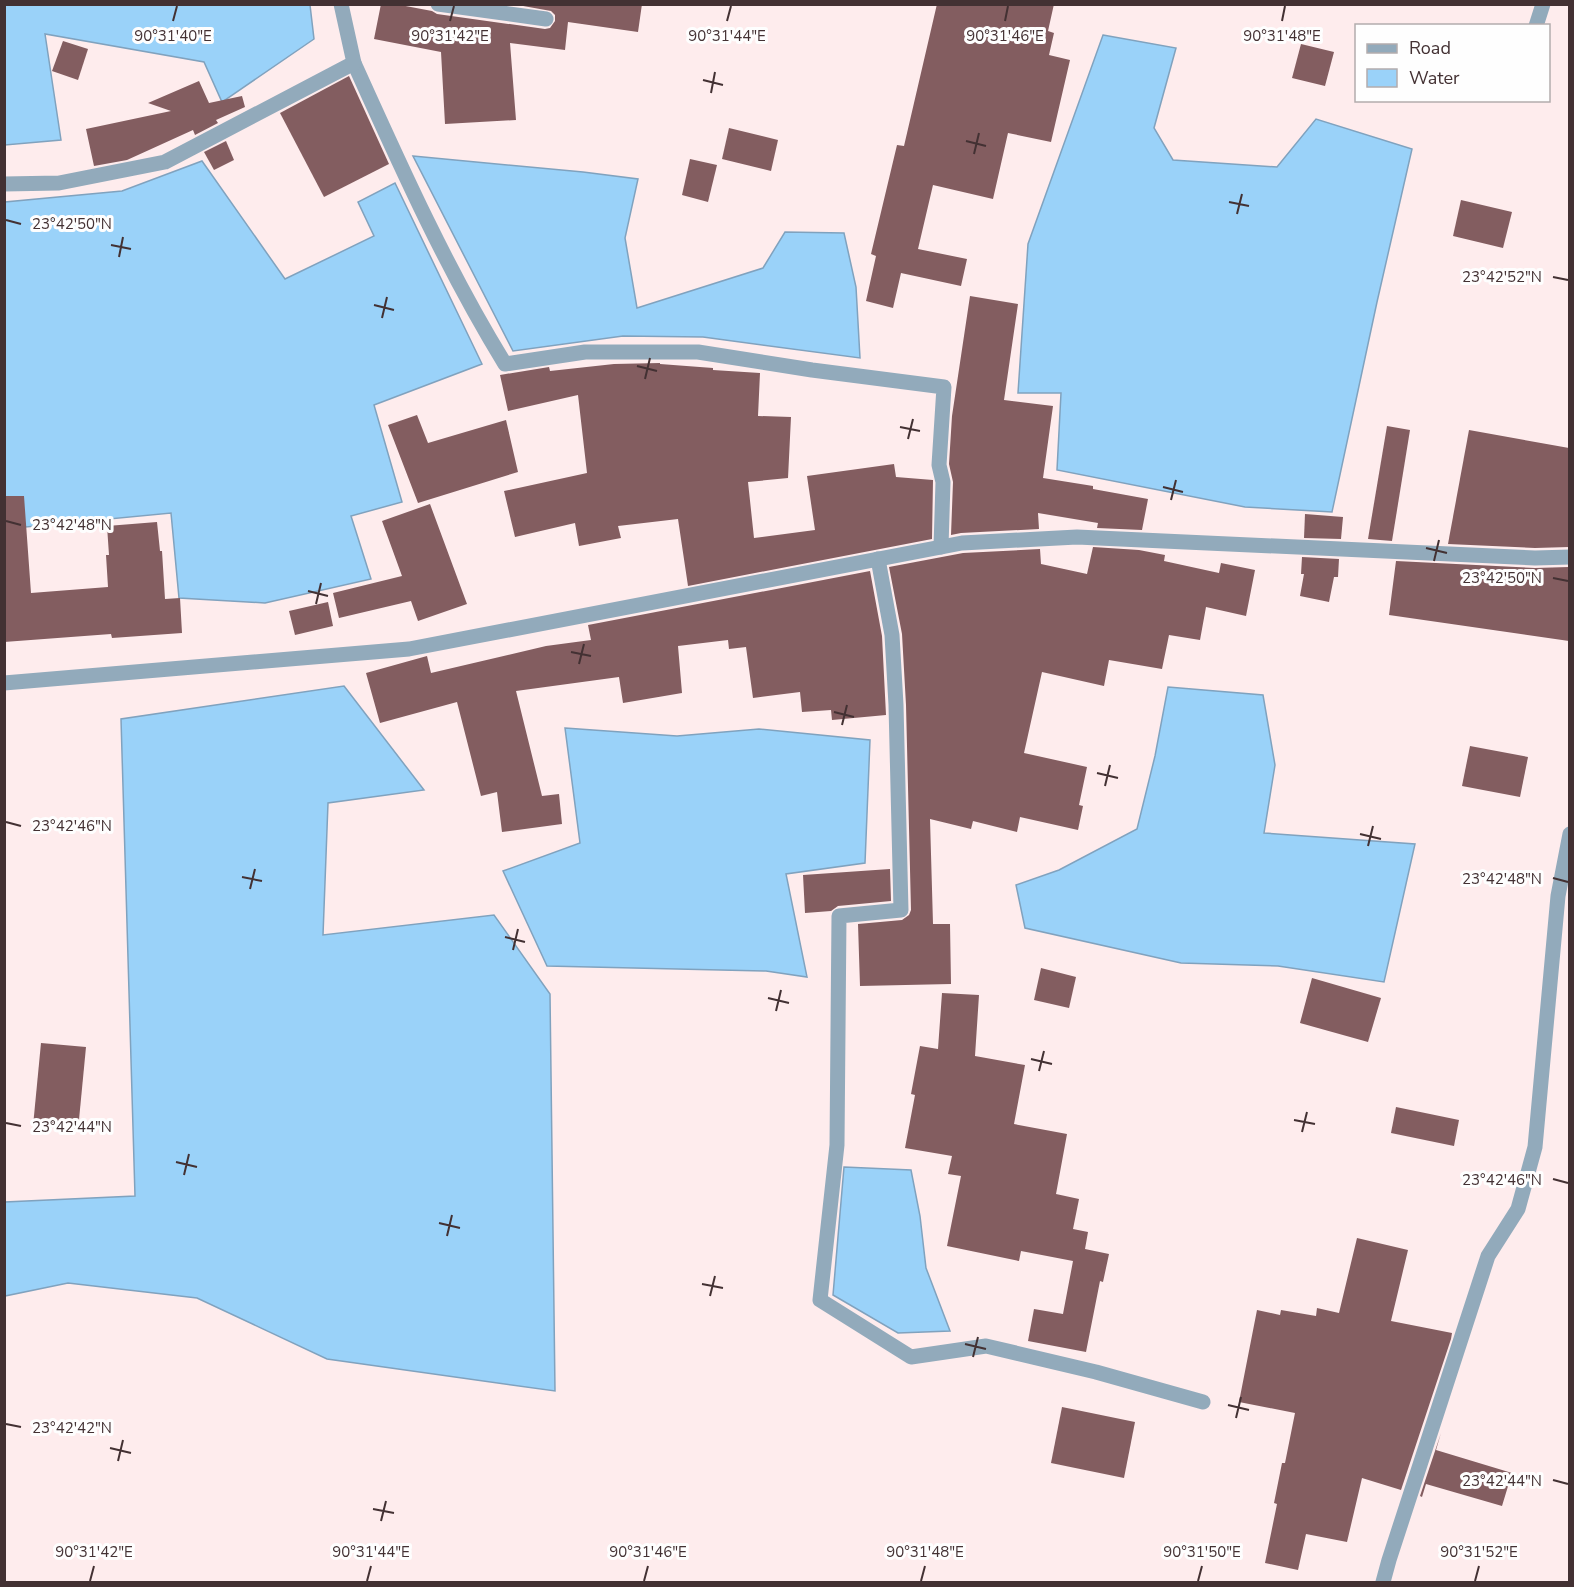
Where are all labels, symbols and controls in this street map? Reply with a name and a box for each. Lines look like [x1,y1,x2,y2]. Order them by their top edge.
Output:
legend [1355,24,1550,102]
text: 90°31'40"E [134,26,212,46]
text: 90°31'42"E [411,26,489,46]
text: 90°31'44"E [688,26,766,46]
text: 90°31'46"E [966,26,1044,46]
text: 90°31'48"E [1243,26,1321,46]
text: Road [1409,36,1451,60]
text: Water [1409,66,1460,90]
text: 23°42'50"N [32,214,112,234]
text: 23°42'52"N [1462,267,1542,287]
text: 23°42'48"N [32,515,112,535]
text: 23°42'50"N [1462,568,1542,588]
text: 23°42'46"N [32,816,112,836]
text: 23°42'48"N [1462,869,1542,889]
text: 23°42'44"N [32,1117,112,1137]
text: 23°42'46"N [1462,1170,1542,1190]
text: 23°42'42"N [32,1418,112,1438]
text: 23°42'44"N [1462,1471,1542,1491]
text: 90°31'42"E [55,1542,133,1562]
text: 90°31'44"E [332,1542,410,1562]
text: 90°31'46"E [609,1542,687,1562]
text: 90°31'48"E [886,1542,964,1562]
text: 90°31'50"E [1163,1542,1241,1562]
text: 90°31'52"E [1440,1542,1518,1562]

